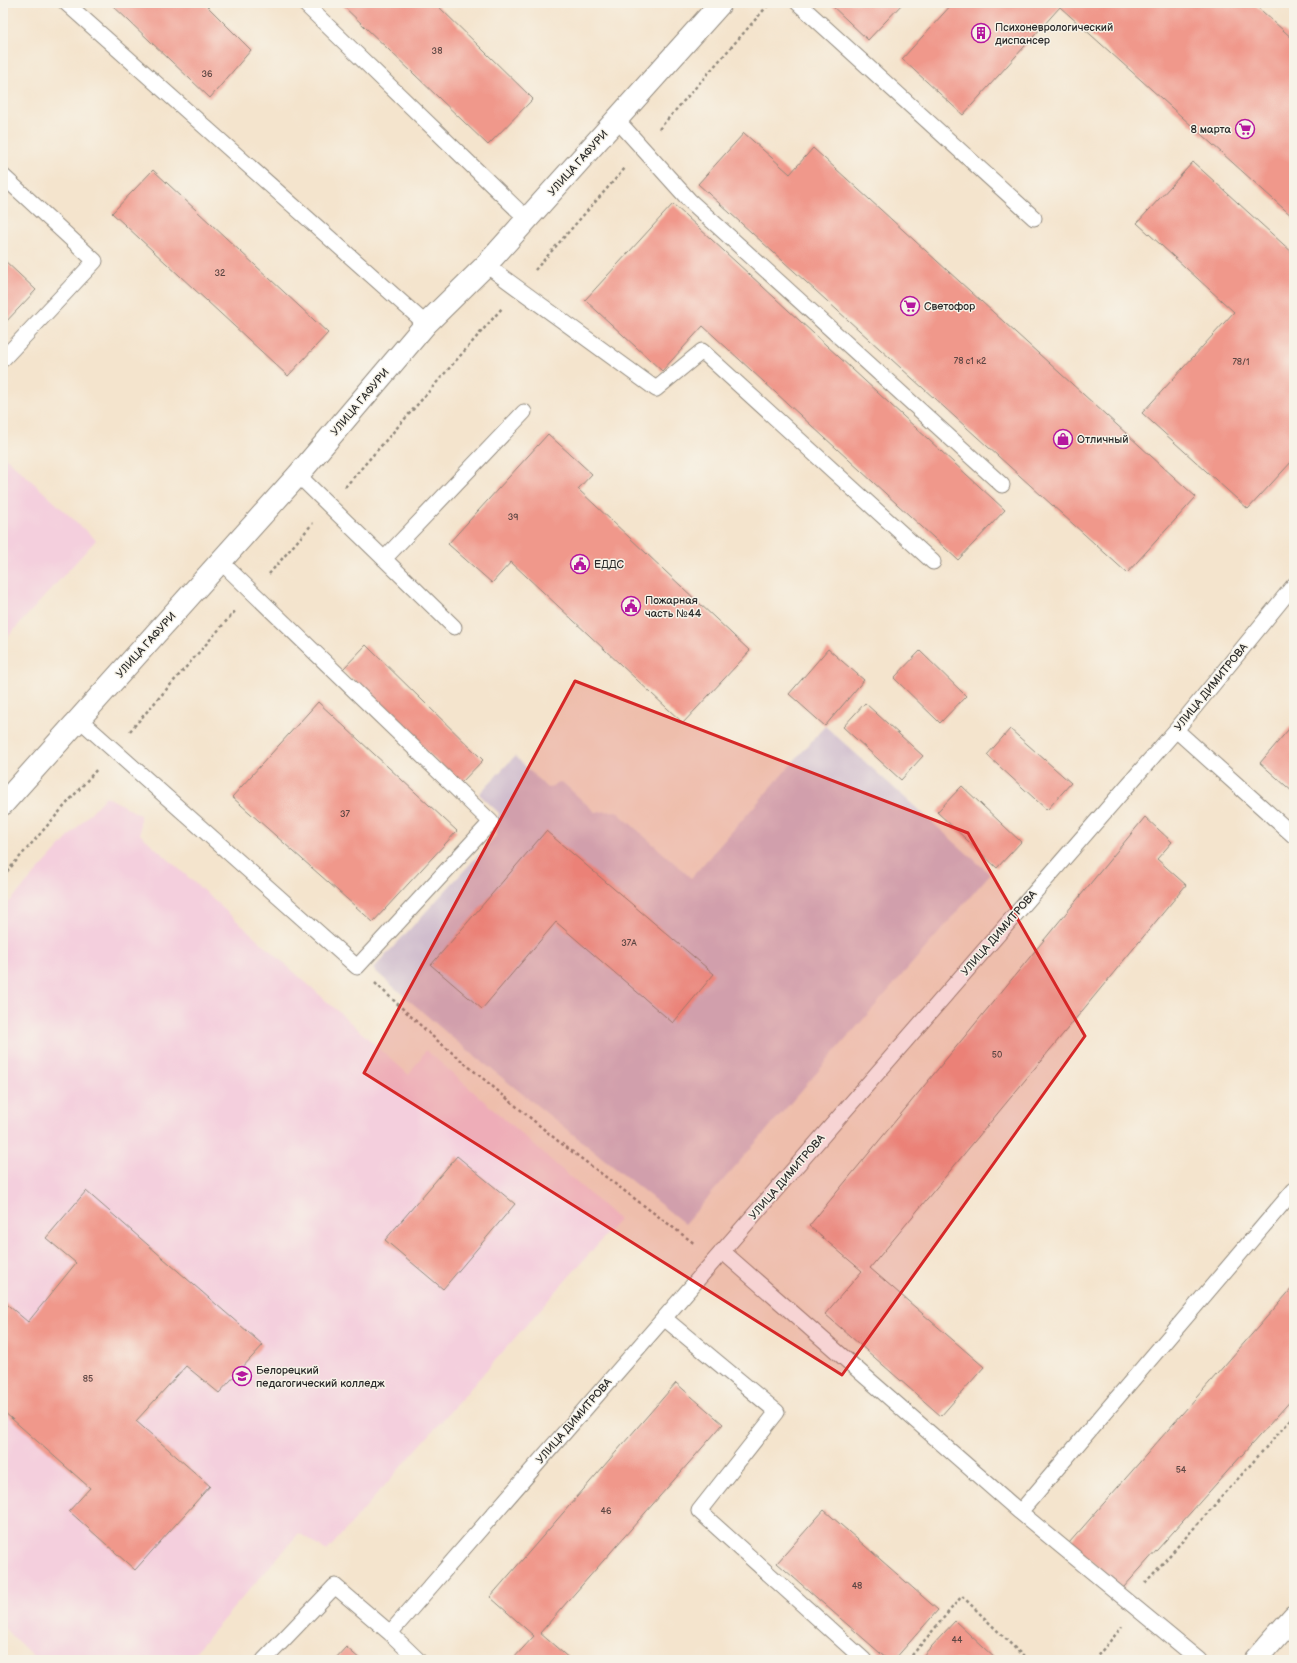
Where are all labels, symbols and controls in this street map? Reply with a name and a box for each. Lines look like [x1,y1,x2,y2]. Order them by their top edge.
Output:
place label: Психоневрологический диспансер [995,21,1113,47]
building icon: Психоневрологический диспансер [970,22,992,44]
house number: 38 [432,46,442,57]
house number: 36 [201,69,213,80]
supermarket icon: 8 марта [1234,118,1256,140]
place label: 8 марта [1190,123,1231,136]
street label: УЛИЦА ГАФУРИ [545,128,611,198]
house number: 32 [215,268,226,279]
supermarket icon: Светофор [899,295,921,317]
place label: Светофор [924,300,976,313]
house number: 78 с1 к2 [954,356,987,367]
house number: 78/1 [1232,357,1250,368]
street label: УЛИЦА ГАФУРИ [328,366,392,438]
shop icon: Отличный [1052,428,1074,450]
place label: Отличный [1077,433,1129,446]
house number: 39 [508,512,518,523]
public building icon: ЕДДС [569,553,591,575]
place label: ЕДДС [594,558,625,571]
place label: Пожарная часть №44 [645,594,702,620]
public building icon: Пожарная часть №44 [620,595,642,617]
street label: УЛИЦА ГАФУРИ [113,610,179,680]
street label: УЛИЦА ДИМИТРОВА [1172,640,1250,733]
house number: 37 [340,809,351,820]
street label: УЛИЦА ДИМИТРОВА [958,888,1040,978]
house number: 37А [621,938,637,949]
house number: 50 [992,1050,1002,1061]
street label: УЛИЦА ДИМИТРОВА [746,1132,828,1222]
place label: Белорецкий педагогический колледж [256,1364,385,1390]
school or university icon: Белорецкий педагогический колледж [231,1365,253,1387]
house number: 85 [83,1374,93,1385]
street label: УЛИЦА ДИМИТРОВА [533,1376,615,1466]
house number: 54 [1176,1465,1187,1476]
house number: 46 [601,1506,612,1517]
house number: 48 [852,1581,862,1592]
house number: 44 [952,1635,963,1646]

